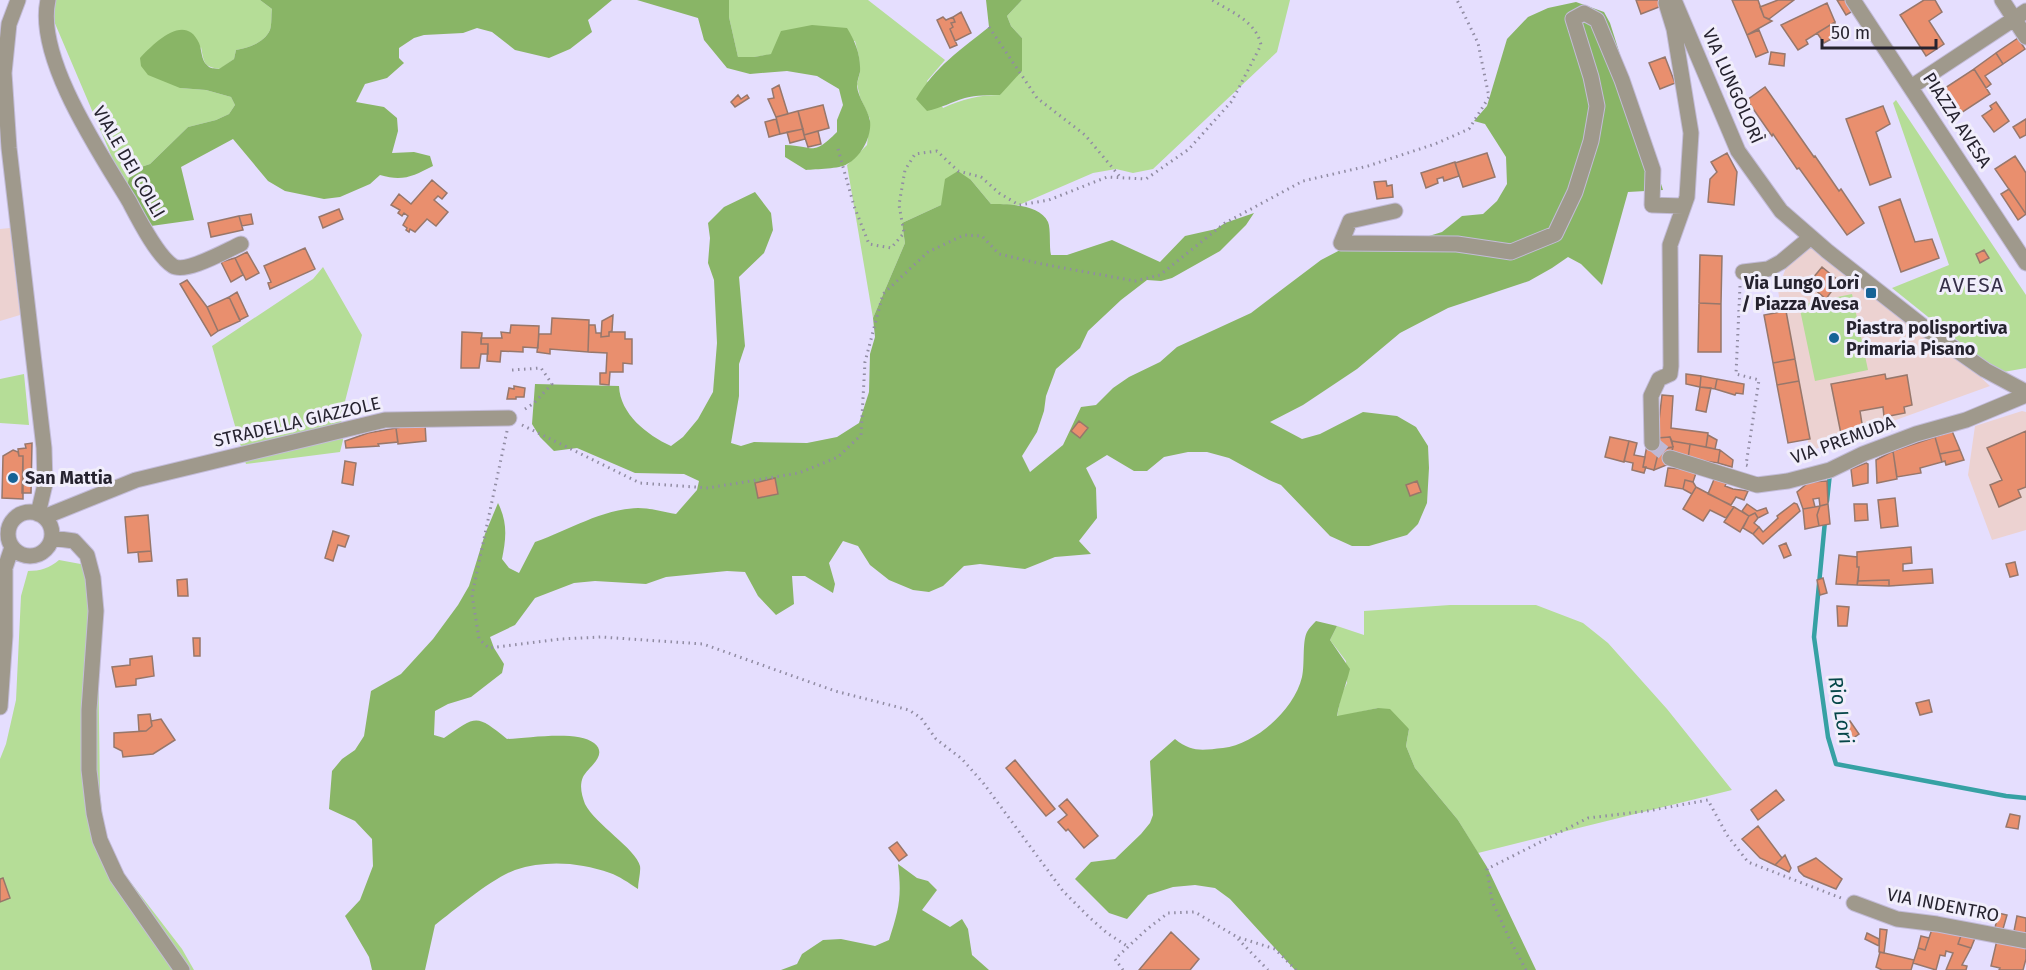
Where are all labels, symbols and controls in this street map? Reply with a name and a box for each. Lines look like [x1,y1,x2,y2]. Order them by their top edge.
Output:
scale bar [1822,12,1936,50]
text: 50 m [1831,22,1870,44]
street label: VIA LUNGOLORÌ [1698,25,1769,147]
street label: PIAZZA AVESA [1918,68,1996,172]
street label: VIALE DEI COLLI [88,102,170,222]
place label: Via Lungo Lorì / Piazza Avesa [1741,272,1860,315]
district label: AVESA [1939,272,2005,298]
marker: Via Lungo Lorì / Piazza Avesa [1864,286,1878,300]
place label: Piastra polisportiva Primaria Pisano [1846,317,2008,360]
marker: Piastra polisportiva Primaria Pisano [1827,331,1841,345]
street label: STRADELLA GIAZZOLE [212,392,382,452]
street label: VIA PREMUDA [1788,411,1899,469]
place label: San Mattia [25,467,113,489]
marker: San Mattia [6,471,20,485]
water label: Rio Lori [1823,674,1859,746]
street label: VIA INDENTRO [1885,883,2001,927]

